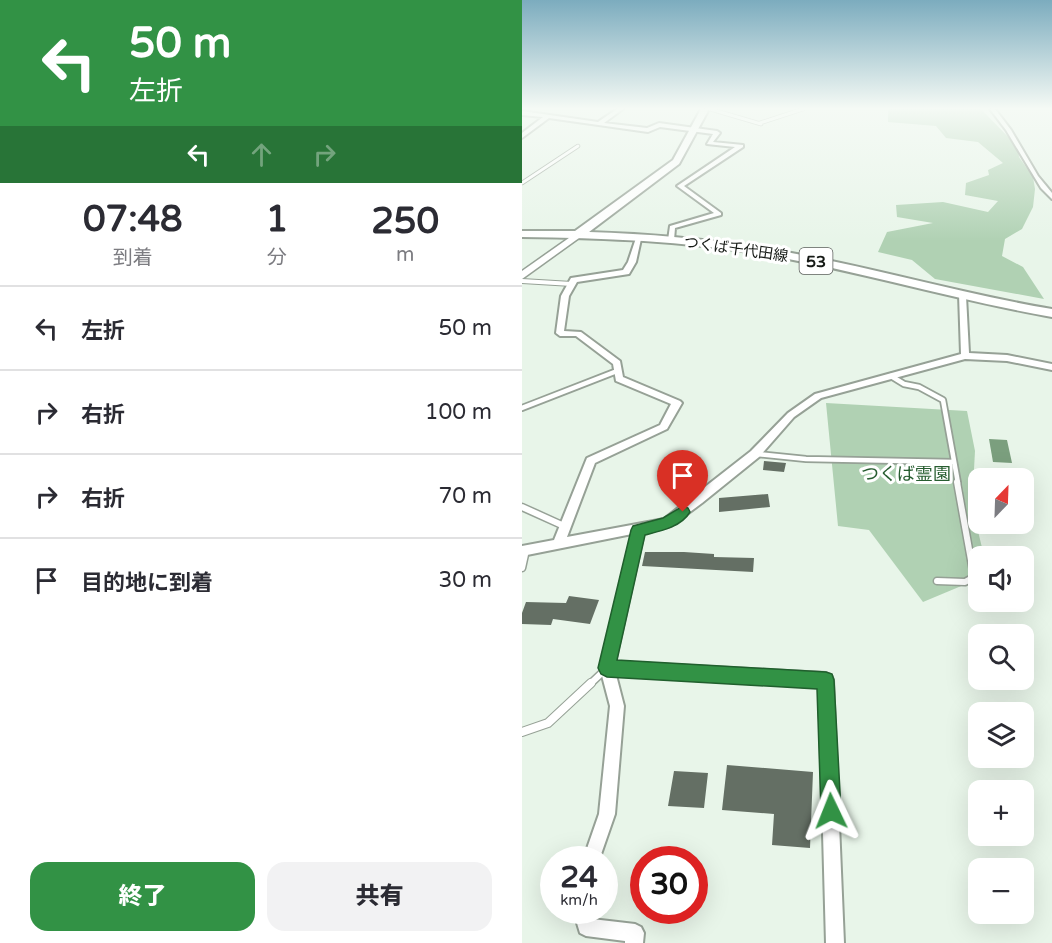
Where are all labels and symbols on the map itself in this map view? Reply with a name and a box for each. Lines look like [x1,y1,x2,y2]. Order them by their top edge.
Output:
street label: つくば千代田線 [683,233,789,265]
road number: 53 [800,248,832,274]
pin [657,450,708,512]
park label: つくば霊園 [861,463,951,485]
north arrow [968,468,1034,534]
position arrow [799,779,863,843]
speed limit sign: 30 [630,846,708,924]

